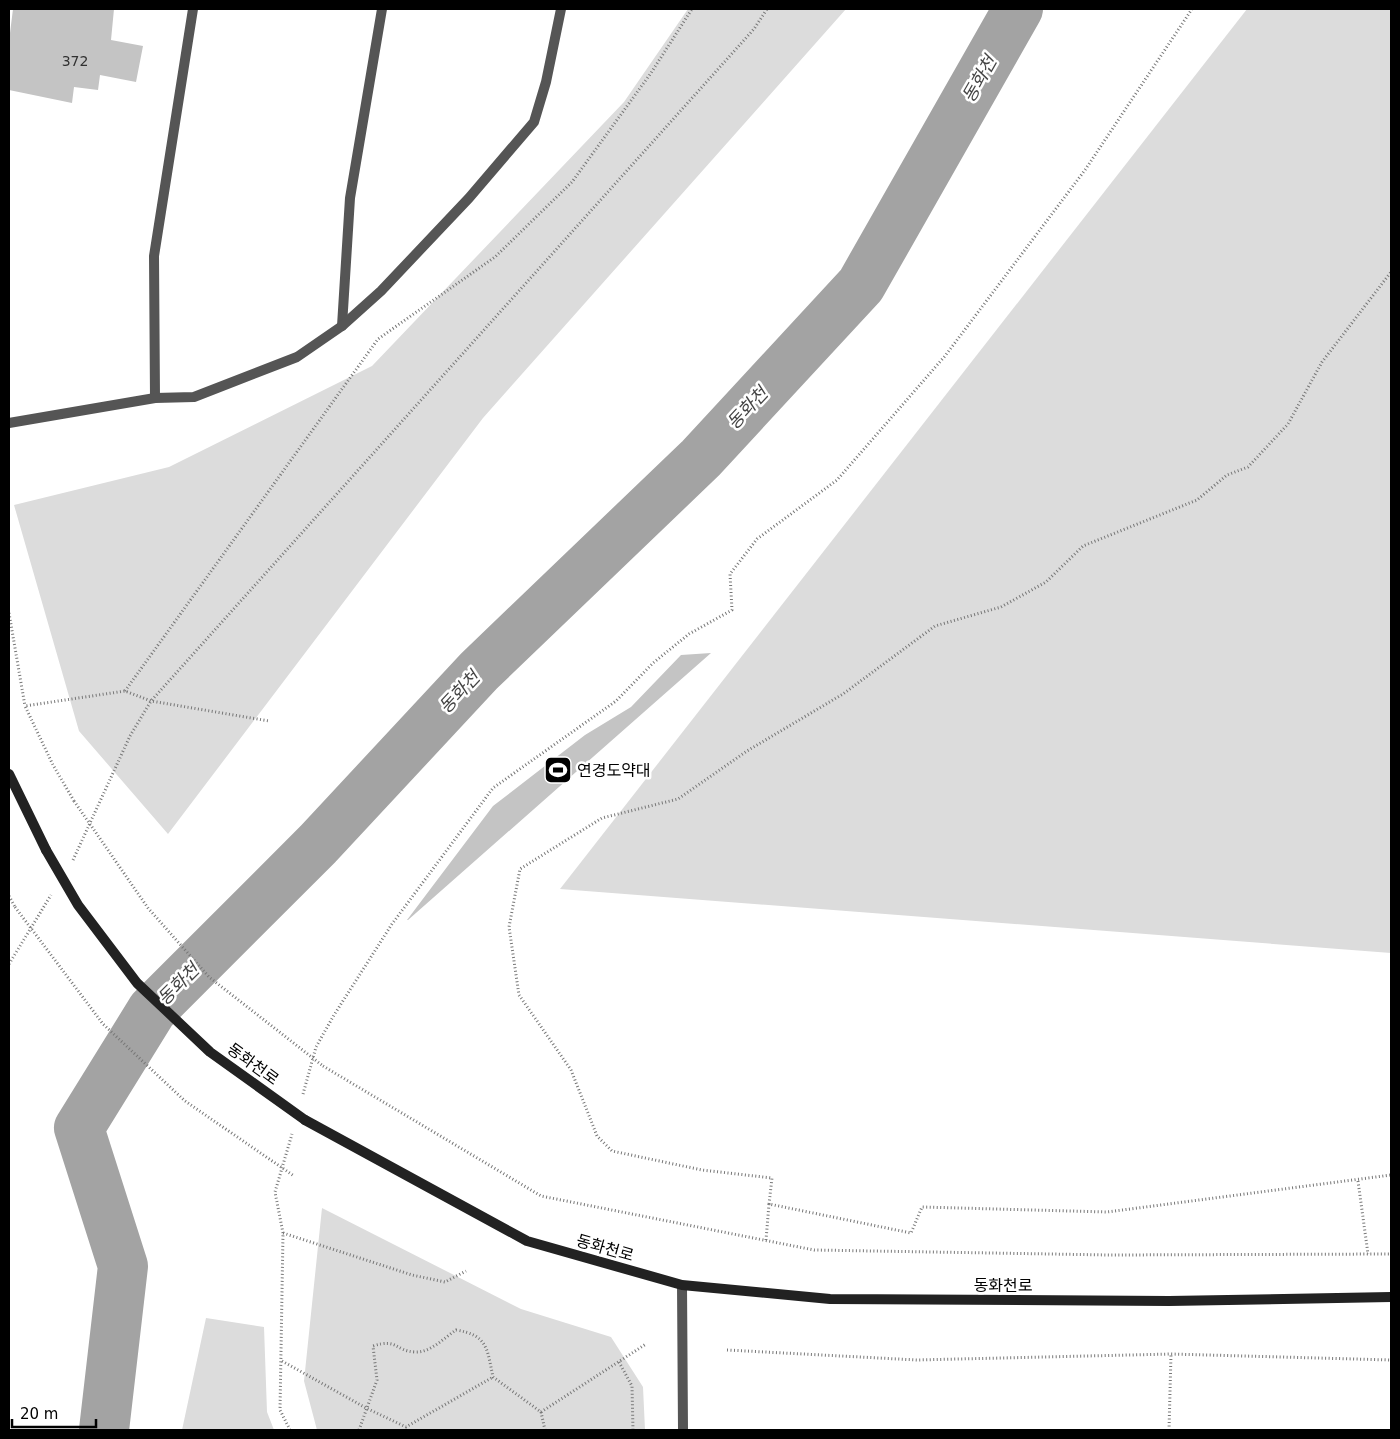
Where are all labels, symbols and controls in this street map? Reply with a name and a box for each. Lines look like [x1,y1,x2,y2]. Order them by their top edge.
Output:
water label: 동화천 [957,50,1002,106]
house number: 372 [62,53,88,69]
water label: 동화천 [722,381,773,433]
water label: 동화천 [434,665,485,717]
sports icon: 연경도약대 [543,755,573,785]
place label: 연경도약대 [577,761,651,780]
water label: 동화천 [153,957,205,1009]
street label: 동화천로 [224,1039,283,1089]
street label: 동화천로 [574,1231,636,1265]
street label: 동화천로 [974,1276,1033,1295]
scale bar [12,1396,96,1428]
text: 20 m [20,1405,58,1423]

